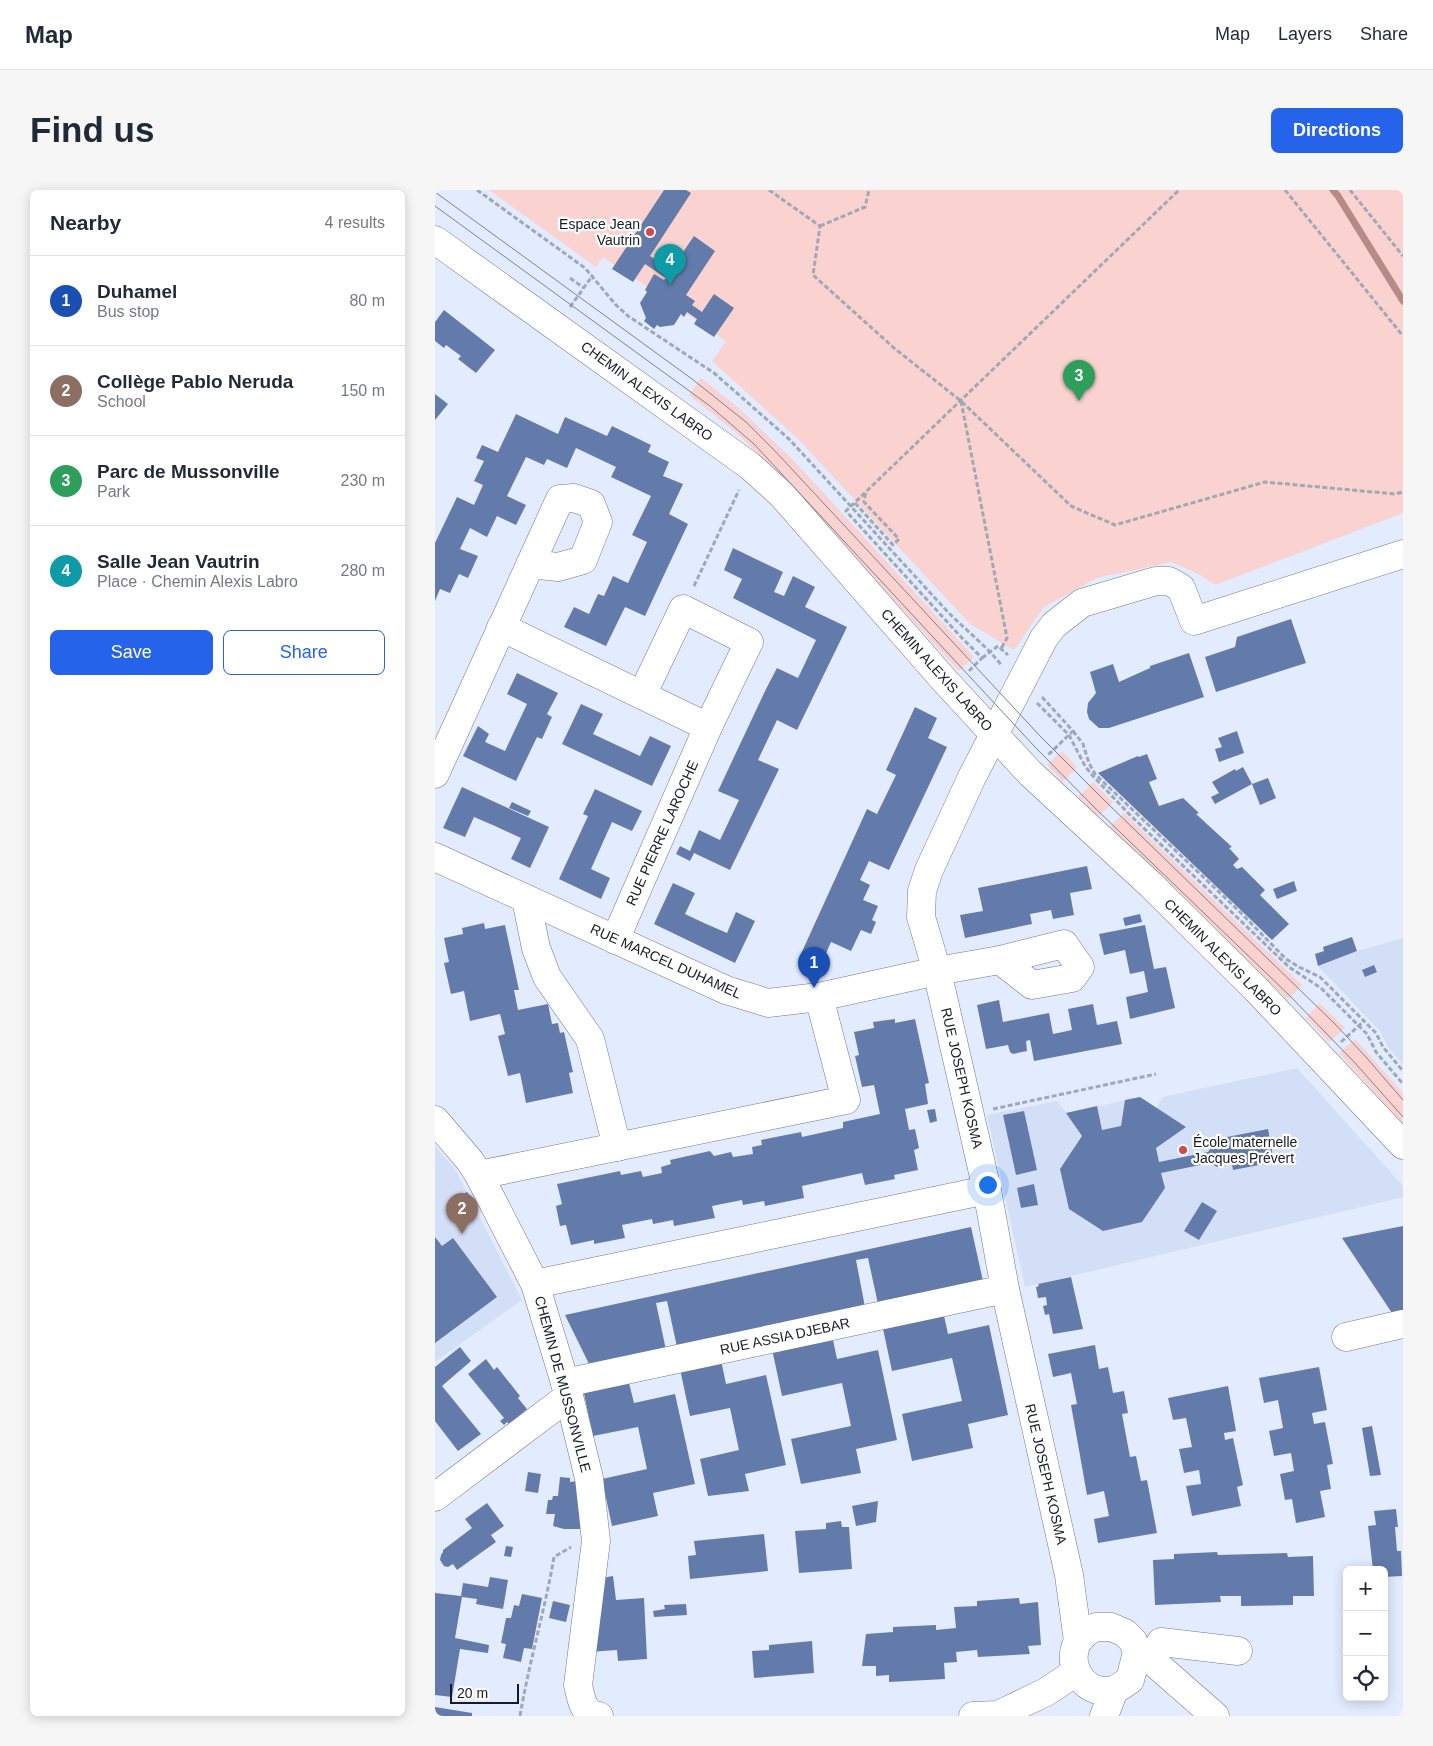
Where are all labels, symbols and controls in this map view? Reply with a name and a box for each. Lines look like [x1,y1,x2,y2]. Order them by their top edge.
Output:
text: Map [25,21,73,48]
text: Map [1215,24,1250,44]
text: Layers [1278,24,1332,44]
text: Share [1360,24,1408,44]
button: Directions [1271,108,1403,153]
text: Find us [30,110,154,149]
text: Nearby [50,211,121,234]
text: 4 results [325,214,385,231]
place label: Espace Jean Vautrin [559,216,640,248]
marker: Espace Jean Vautrin [644,226,656,238]
pin: 4 [654,244,686,285]
text: Duhamel [97,281,177,302]
text: 1 [62,292,70,309]
text: 80 m [349,292,385,309]
text: Bus stop [97,303,159,320]
street label: CHEMIN ALEXIS LABRO [578,338,716,444]
pin: 3 [1063,360,1095,401]
text: Collège Pablo Neruda [97,371,293,392]
text: 2 [62,382,70,399]
text: 150 m [341,382,385,399]
text: School [97,393,146,410]
text: Parc de Mussonville [97,461,280,482]
text: 3 [62,472,70,489]
text: 230 m [341,472,385,489]
text: Park [97,483,130,500]
text: Salle Jean Vautrin [97,551,260,572]
text: 4 [62,562,70,579]
text: 280 m [341,562,385,579]
text: Place · Chemin Alexis Labro [97,573,298,590]
street label: CHEMIN ALEXIS LABRO [878,606,996,734]
button: Save [50,630,213,675]
button: Share [223,630,385,675]
street label: RUE PIERRE LAROCHE [623,758,701,908]
street label: CHEMIN ALEXIS LABRO [1161,895,1285,1019]
street label: RUE MARCEL DUHAMEL [588,920,744,1002]
pin: 1 [798,947,830,988]
street label: RUE JOSEPH KOSMA [938,1006,986,1151]
place label: École maternelle Jacques Prévert [1193,1134,1297,1166]
marker: École maternelle Jacques Prévert [1177,1144,1189,1156]
your location [975,1172,1001,1198]
pin: 2 [446,1193,478,1234]
street label: CHEMIN DE MUSSONVILLE [532,1294,594,1474]
street label: RUE ASSIA DJEBAR [719,1314,851,1358]
street label: RUE JOSEPH KOSMA [1022,1402,1070,1547]
map controls [1343,1566,1388,1701]
button: + [1343,1566,1388,1611]
button: − [1343,1611,1388,1656]
button: locate [1343,1656,1388,1701]
scale bar [450,1681,519,1704]
text: 20 m [457,1685,488,1701]

